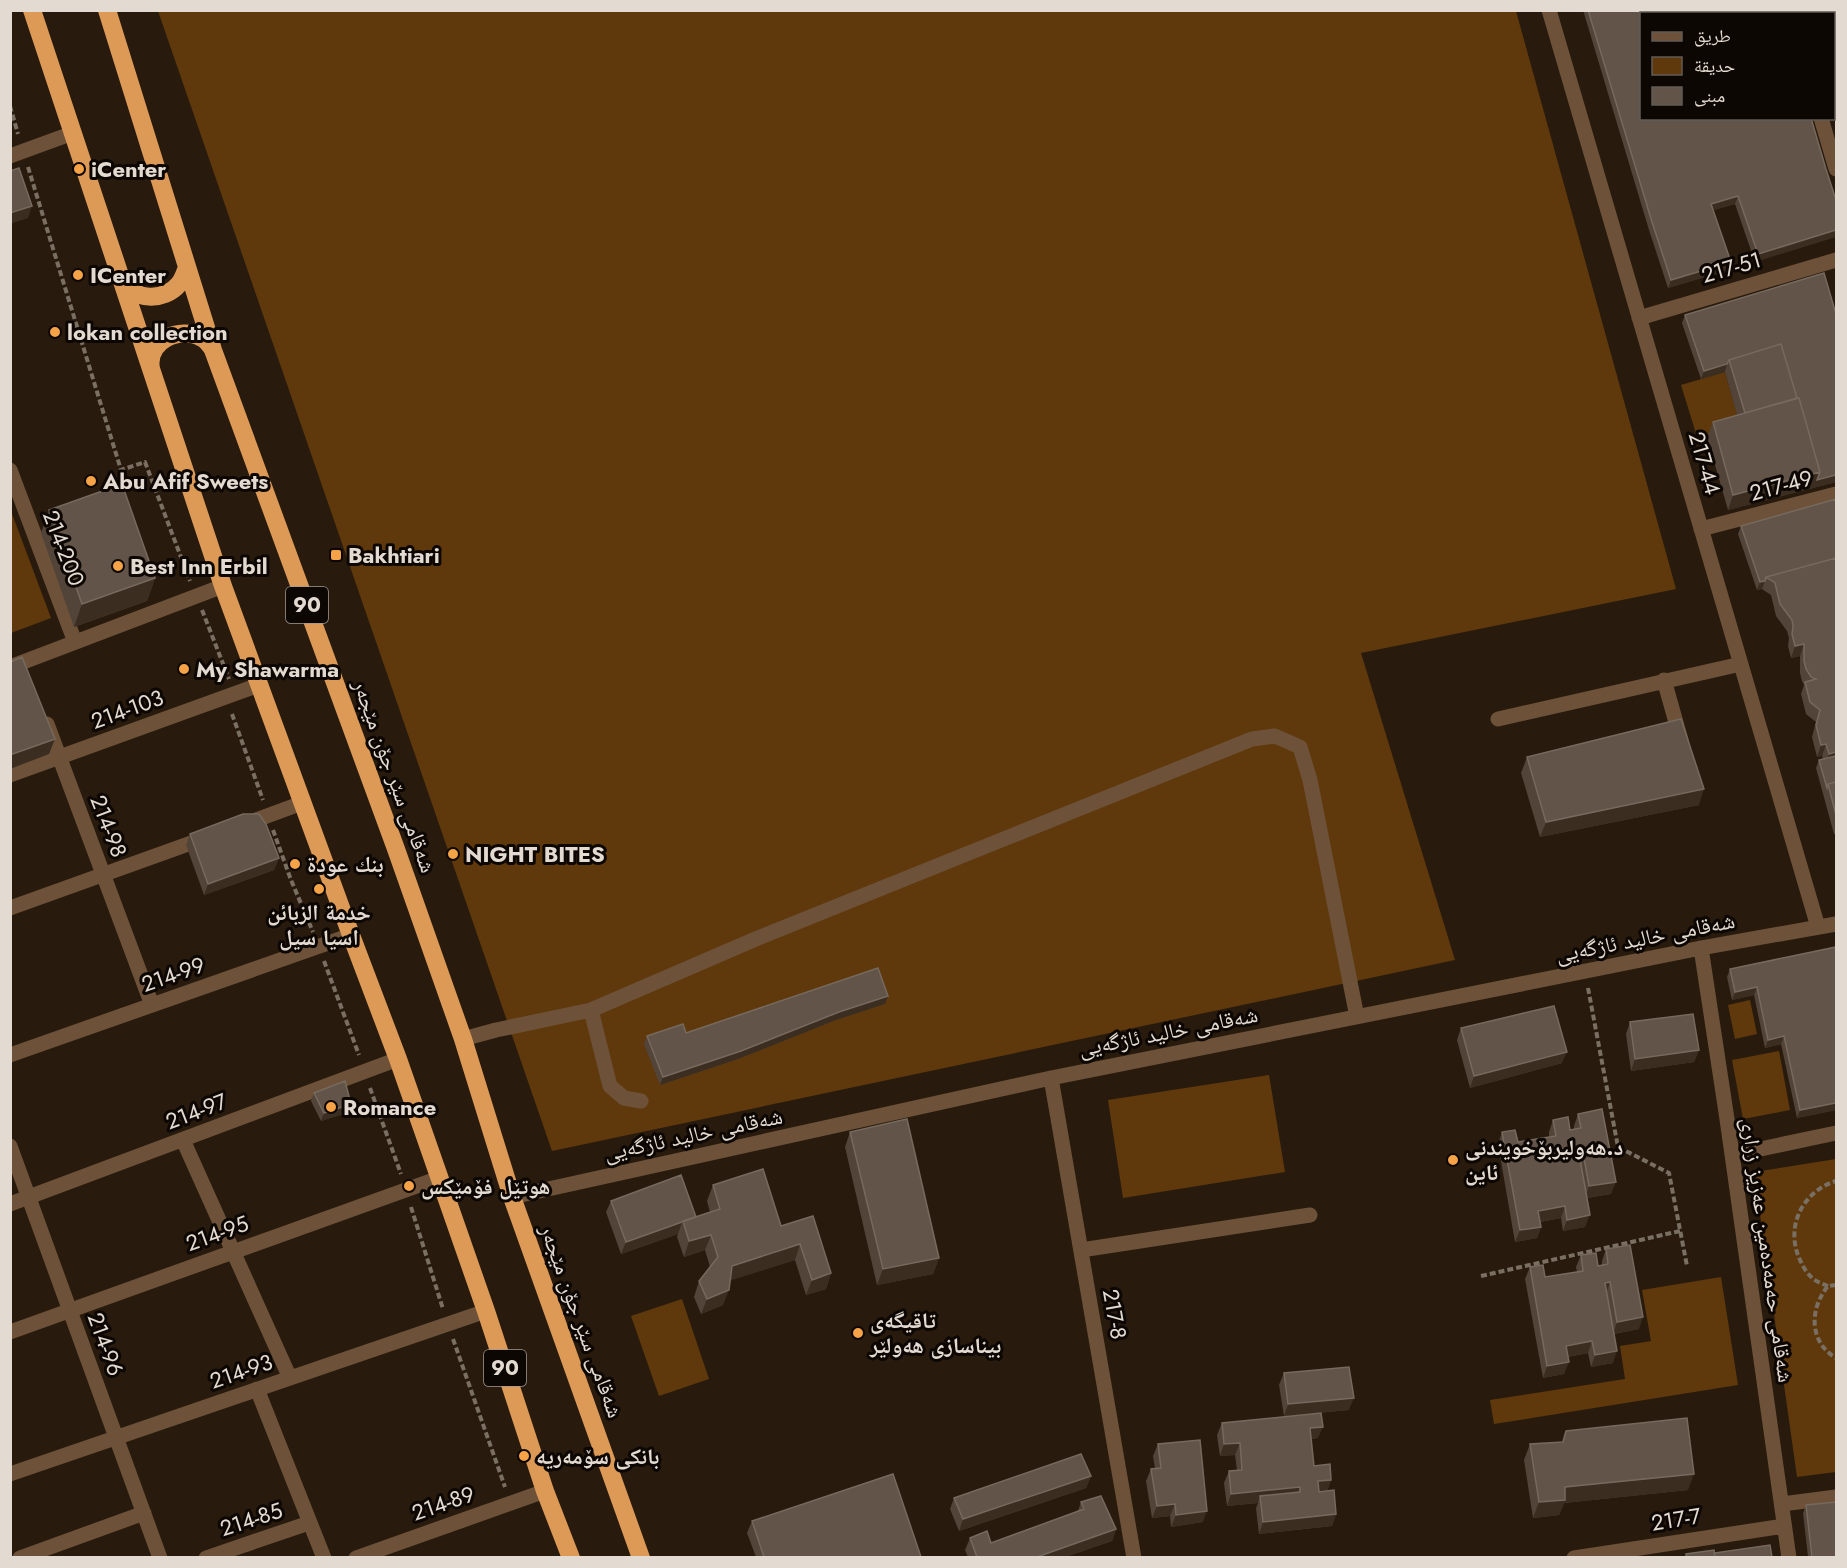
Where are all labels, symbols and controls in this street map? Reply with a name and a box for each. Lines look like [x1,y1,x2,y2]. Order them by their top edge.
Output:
legend [1640,12,1835,120]
text: طريق [1694,23,1731,49]
text: حديقة [1694,53,1735,79]
text: مبنى [1694,83,1725,109]
place label: iCenter [91,153,166,185]
marker: iCenter [72,162,86,176]
street label: 217-51 [1697,243,1765,291]
place label: ICenter [90,259,166,291]
marker: ICenter [71,268,85,282]
place label: lokan collection [67,316,228,348]
marker: lokan collection [48,325,62,339]
street label: 217-44 [1681,428,1729,498]
street label: 217-49 [1746,461,1816,509]
place label: Abu Afif Sweets [102,465,268,497]
marker: Abu Afif Sweets [84,474,98,488]
street label: 214-200 [35,505,93,591]
place label: Bakhtiari [348,539,440,571]
marker: Bakhtiari [329,548,343,562]
place label: Best Inn Erbil [130,550,268,582]
marker: Best Inn Erbil [111,559,125,573]
road number: 90 [286,587,328,623]
place label: My Shawarma [196,653,339,685]
marker: My Shawarma [177,662,191,676]
street label: شەقامی سێر جۆن مێجەر [345,674,445,877]
street label: 214-103 [86,681,168,737]
street label: 214-98 [82,790,136,862]
place label: NIGHT BITES [465,838,605,870]
marker: NIGHT BITES [446,847,460,861]
place label: بنك عودة [307,848,384,880]
marker: بنك عودة [288,857,302,871]
marker: خدمة الزبائن اسيا سيل [312,882,326,896]
place label: خدمة الزبائن اسيا سيل [267,896,371,953]
street label: شەقامی خالید ئاژگەیی [1553,904,1737,970]
street label: 214-99 [137,948,209,1000]
street label: شەقامی خالید ئاژگەیی [1076,998,1260,1064]
street label: 214-97 [161,1085,232,1137]
place label: Romance [343,1091,436,1123]
street label: شەقامی خالید ئاژگەیی [601,1099,785,1169]
marker: Romance [324,1100,338,1114]
street label: شەقامی حەمەدەمین عەزیز زراری [1734,1115,1802,1385]
place label: د.هه‌ولیربۆخویندنی ئاین [1465,1131,1623,1188]
marker: د.هه‌ولیربۆخویندنی ئاین [1446,1153,1460,1167]
place label: هوتێل فۆمێکس [421,1170,550,1202]
marker: هوتێل فۆمێکس [402,1179,416,1193]
street label: 214-95 [181,1207,253,1259]
street label: شەقامی سێر جۆن مێجەر [532,1219,632,1422]
street label: 217-8 [1095,1286,1135,1342]
place label: تاقیگەی بیناسازی هەولێر [869,1304,1001,1361]
street label: 214-96 [80,1308,132,1380]
marker: تاقیگەی بیناسازی هەولێر [851,1326,865,1340]
street label: 214-93 [205,1345,277,1397]
road number: 90 [484,1350,526,1386]
place label: بانکی سۆمەریە [536,1440,659,1472]
marker: بانکی سۆمەریە [517,1449,531,1463]
street label: 214-89 [407,1477,479,1529]
street label: 214-85 [215,1494,287,1544]
street label: 217-7 [1649,1499,1704,1539]

